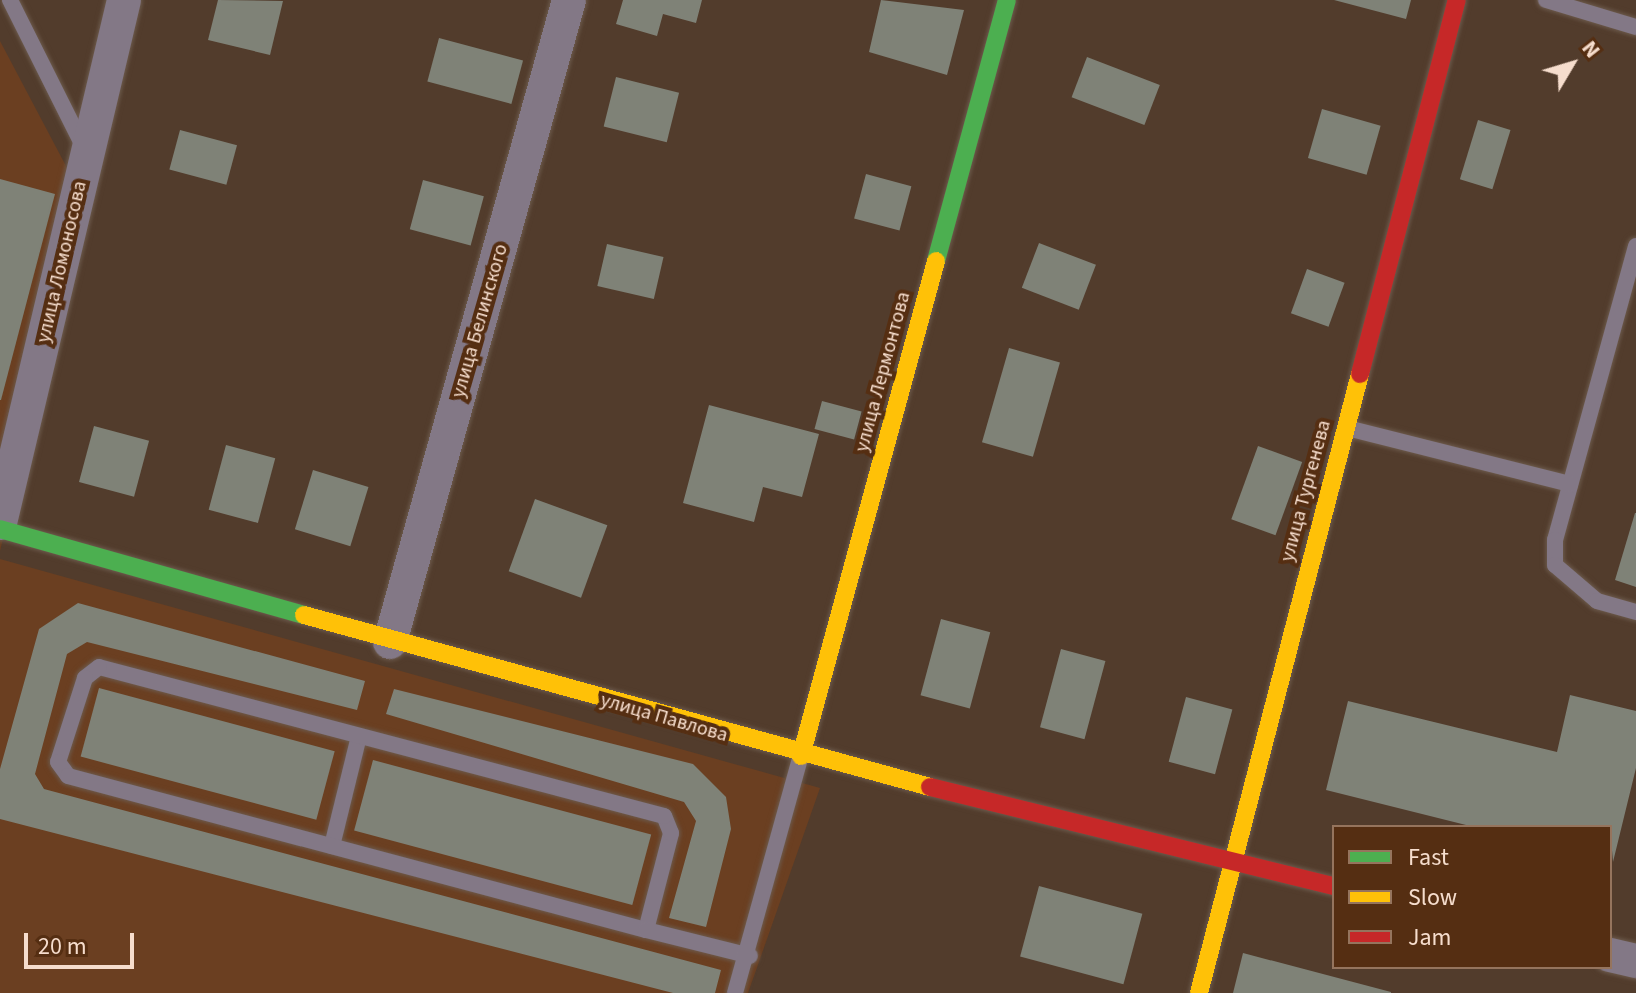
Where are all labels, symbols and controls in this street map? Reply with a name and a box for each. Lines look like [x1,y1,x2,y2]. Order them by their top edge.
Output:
north arrow [1532,24,1612,104]
text: N [1574,34,1608,65]
street label: улица Ломоносова [32,179,92,345]
street label: улица Белинского [447,241,513,401]
street label: улица Лермонтова [850,289,916,455]
street label: улица Тургенева [1276,418,1336,564]
street label: улица Павлова [598,688,730,748]
legend [1332,825,1612,969]
text: Fast [1408,840,1449,875]
text: Slow [1408,880,1457,915]
scale bar [28,917,138,967]
text: Jam [1408,920,1452,955]
text: 20 m [38,929,87,964]

